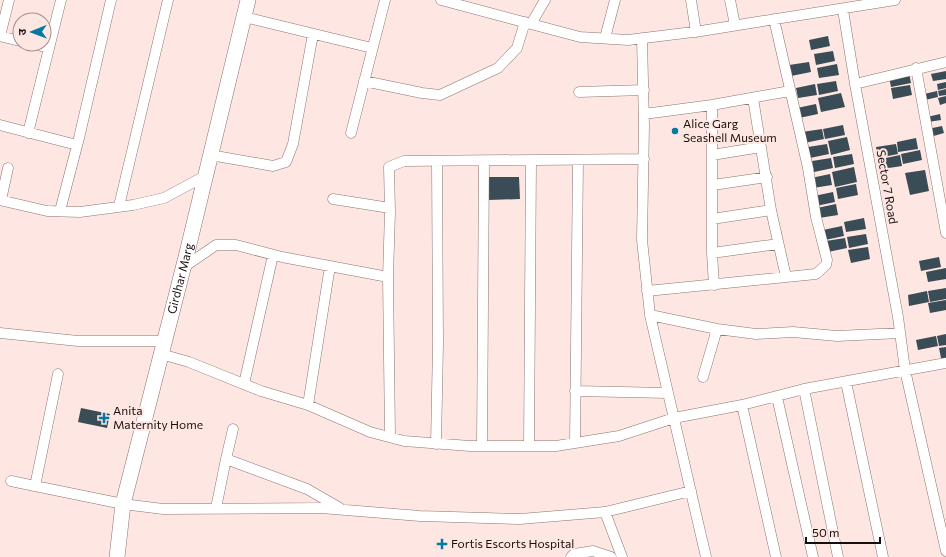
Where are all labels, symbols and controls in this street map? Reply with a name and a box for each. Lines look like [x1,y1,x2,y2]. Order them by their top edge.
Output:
north arrow [12,12,52,52]
text: उ [15,28,28,36]
place label: Alice Garg Seashell Museum [683,116,777,144]
marker: Alice Garg Seashell Museum [670,126,680,136]
street label: Sector 7 Road [875,149,901,225]
street label: Girdhar Marg [164,241,195,315]
place label: Anita Maternity Home [113,403,203,431]
marker: Anita Maternity Home [98,412,110,424]
scale bar [806,519,880,545]
text: 50 m [812,525,840,539]
place label: Fortis Escorts Hospital [451,536,574,550]
marker: Fortis Escorts Hospital [436,538,448,550]

